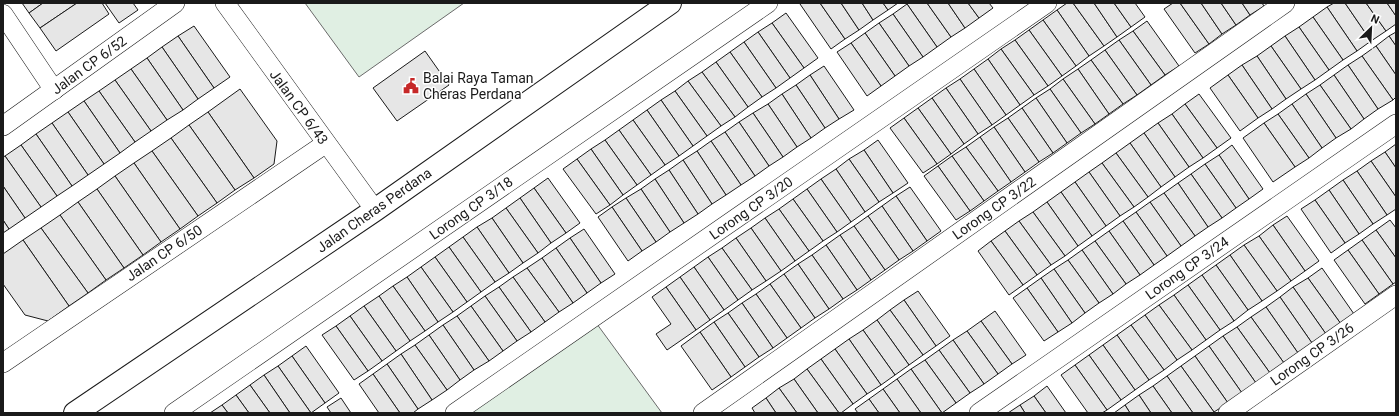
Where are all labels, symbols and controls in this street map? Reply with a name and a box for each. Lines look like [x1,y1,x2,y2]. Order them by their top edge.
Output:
north arrow [1351,8,1391,48]
text: N [1369,12,1381,27]
street label: Jalan CP 6/52 [49,32,130,97]
street label: Jalan CP 6/43 [267,67,331,147]
place label: Balai Raya Taman Cheras Perdana [423,70,534,102]
public building icon: Balai Raya Taman Cheras Perdana [402,77,420,95]
street label: Jalan Cheras Perdana [314,164,434,256]
street label: Lorong CP 3/18 [426,173,516,243]
street label: Lorong CP 3/20 [706,173,796,243]
street label: Lorong CP 3/22 [949,173,1039,243]
street label: Jalan CP 6/50 [123,222,205,284]
street label: Lorong CP 3/24 [1142,233,1232,303]
street label: Lorong CP 3/26 [1267,319,1357,389]

